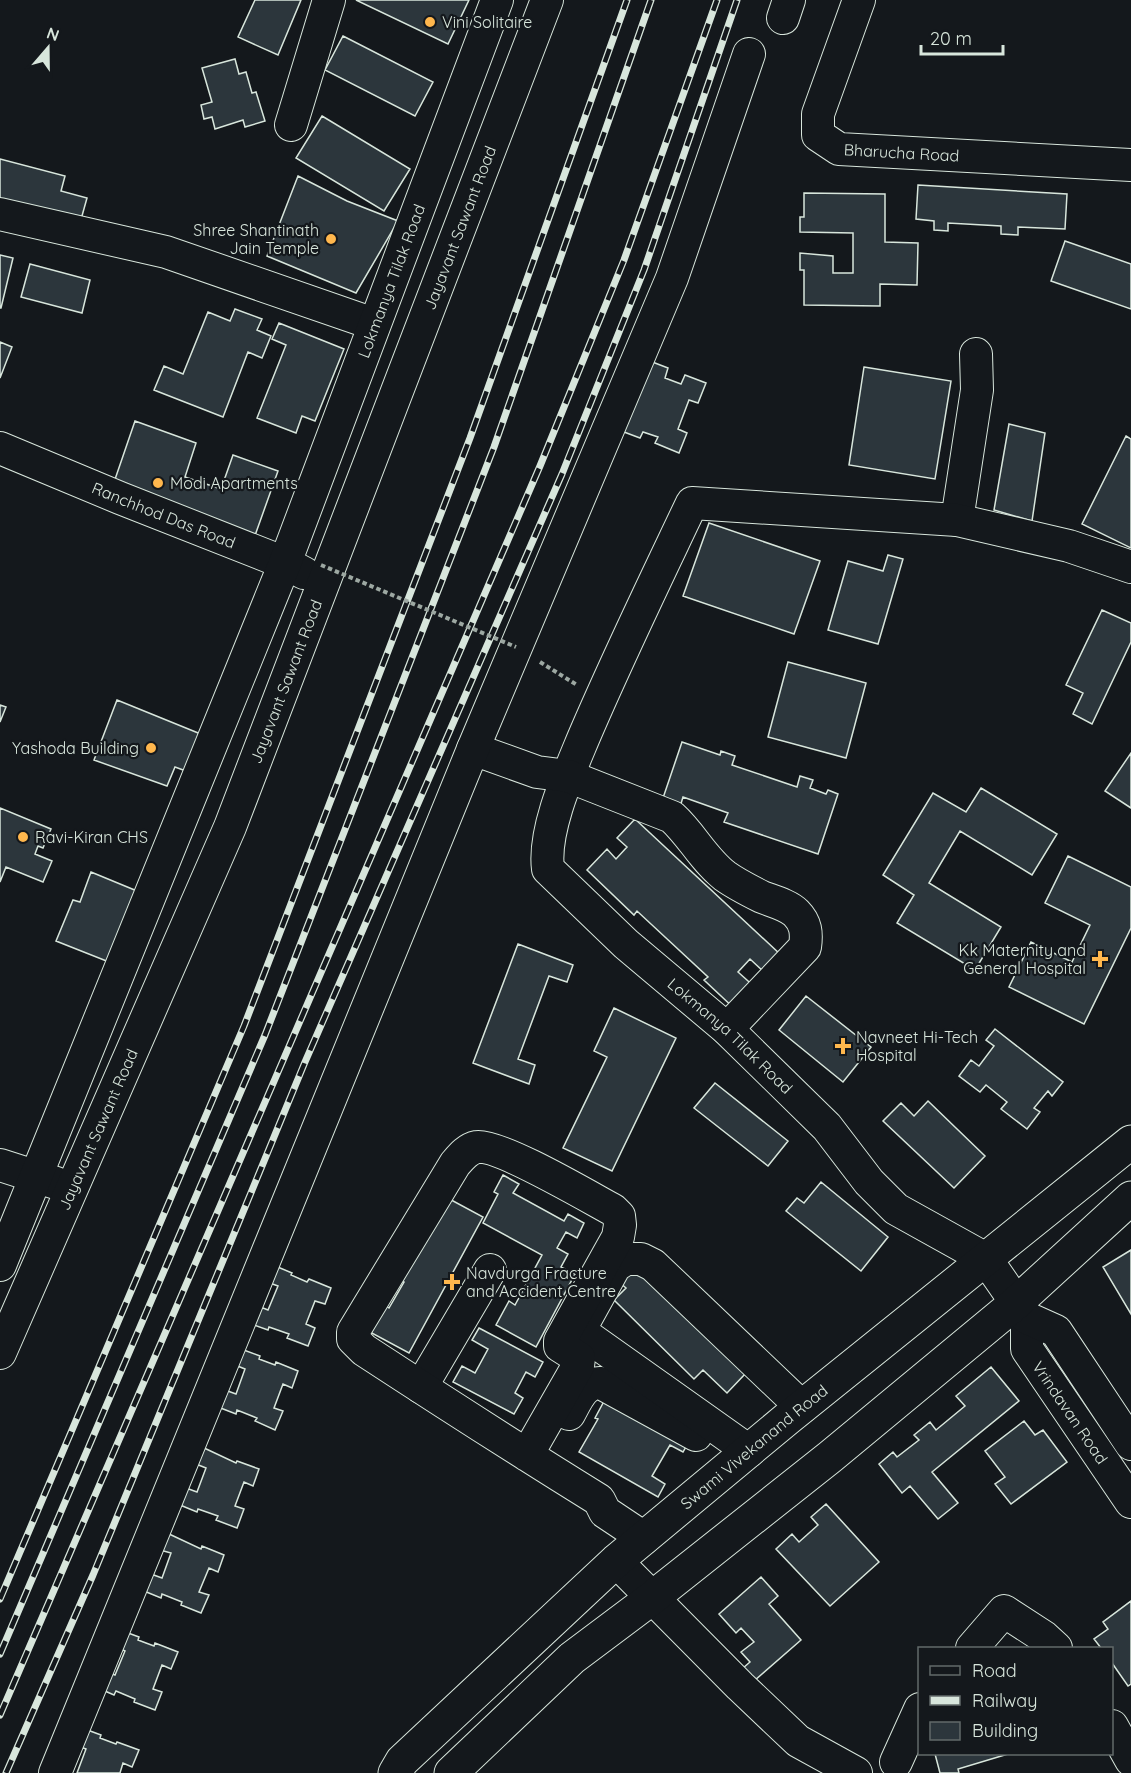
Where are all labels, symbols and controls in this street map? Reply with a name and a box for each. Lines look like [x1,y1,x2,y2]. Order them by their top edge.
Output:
place label: Vini Solitaire [442,12,532,32]
marker: Vini Solitaire [423,15,437,29]
north arrow [18,18,78,78]
scale bar [921,18,1004,56]
text: N [44,22,62,45]
text: 20 m [930,27,972,50]
street label: Bharucha Road [843,139,960,166]
street label: Jayavant Sawant Road [419,143,500,312]
street label: Lokmanya Tilak Road [353,201,429,361]
place label: Shree Shantinath Jain Temple [193,220,319,258]
marker: Shree Shantinath Jain Temple [324,232,338,246]
place label: Modi Apartments [170,473,298,493]
marker: Modi Apartments [151,476,165,490]
street label: Ranchhod Das Road [89,477,238,553]
street label: Jayavant Sawant Road [245,597,326,766]
place label: Yashoda Building [12,738,139,758]
marker: Yashoda Building [144,741,158,755]
place label: Ravi-Kiran CHS [35,827,148,847]
marker: Ravi-Kiran CHS [16,830,30,844]
place label: Kk Maternity and General Hospital [959,940,1086,978]
marker: Kk Maternity and General Hospital [1091,950,1109,968]
street label: Lokmanya Tilak Road [664,973,797,1098]
place label: Navneet Hi-Tech Hospital [856,1027,978,1065]
marker: Navneet Hi-Tech Hospital [834,1037,852,1055]
street label: Jayavant Sawant Road [54,1046,142,1213]
place label: Navdurga Fracture and Accident Centre [466,1263,616,1301]
marker: Navdurga Fracture and Accident Centre [443,1273,461,1291]
street label: Vrindavan Road [1028,1357,1112,1468]
street label: Swami Vivekanand Road [676,1380,832,1513]
legend [918,1647,1113,1755]
text: Road [972,1659,1017,1682]
text: Railway [972,1689,1038,1712]
text: Building [972,1719,1038,1742]

